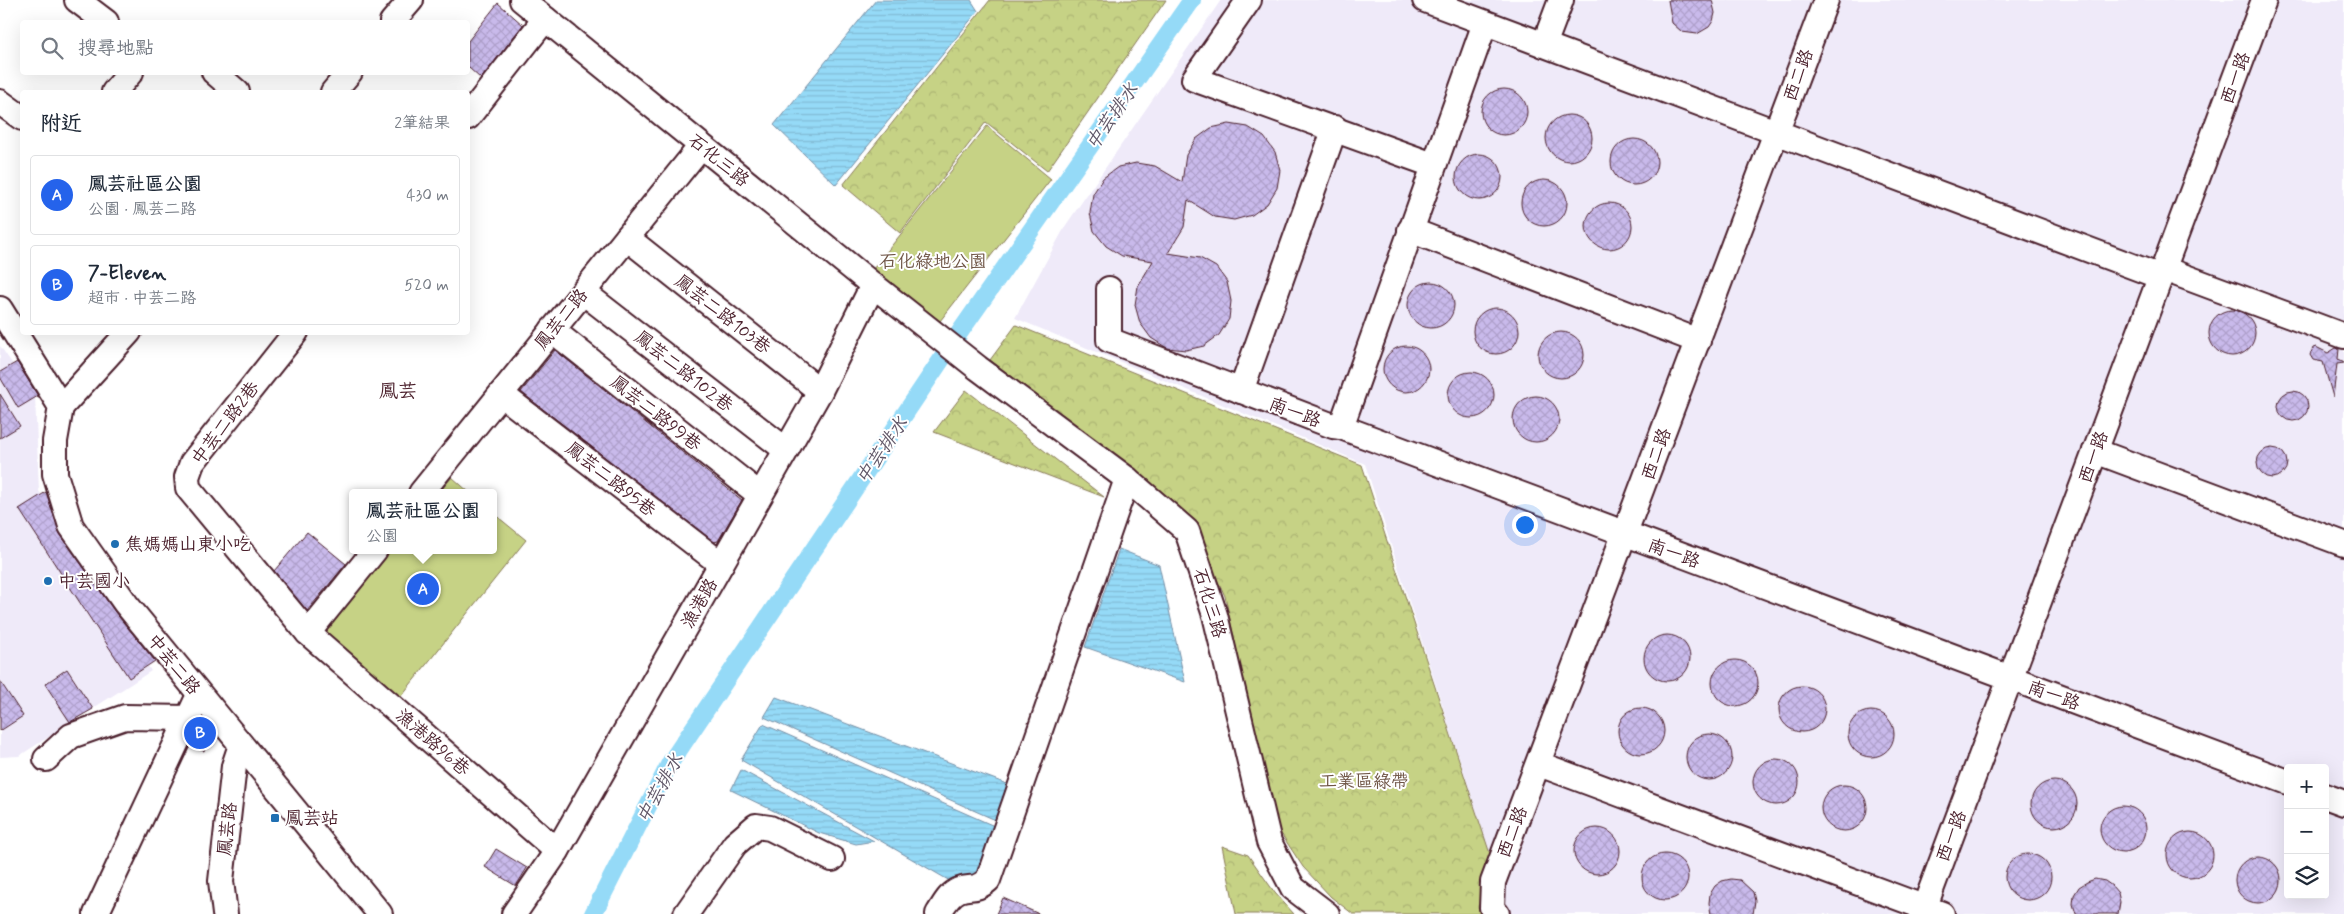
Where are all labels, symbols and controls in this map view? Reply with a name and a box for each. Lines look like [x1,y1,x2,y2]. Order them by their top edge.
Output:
search box [20,20,470,75]
icon: search [38,34,66,62]
text: 搜尋地點 [78,36,154,61]
street label: 西二路 [1778,46,1819,105]
street label: 西一路 [2215,49,2256,108]
water label: 中芸排水 [1080,78,1145,155]
text: 附近 [40,110,82,138]
text: 2筆結果 [394,113,450,134]
street label: 石化三路 [683,129,754,193]
text: 鳳芸社區公園 [88,172,202,197]
text: A [52,185,62,206]
text: 430 m [406,185,449,206]
text: 公園 · 鳳芸二路 [88,199,196,220]
park label: 石化綠地公園 [879,250,987,274]
text: 7-Eleven [88,261,166,286]
street label: 鳳芸二路103巷 [669,270,775,360]
text: B [52,275,62,296]
text: 520 m [404,275,449,296]
street label: 鳳芸二路 [530,284,594,355]
text: 超市 · 中芸二路 [88,288,196,309]
street label: 鳳芸二路102巷 [629,326,738,418]
street label: 鳳芸二路99巷 [605,371,706,457]
street label: 中芸二路2巷 [186,377,265,470]
district label: 鳳芸 [379,379,417,404]
street label: 南一路 [1265,392,1324,434]
water label: 中芸排水 [851,412,914,489]
street label: 西二路 [1636,425,1677,484]
street label: 西一路 [2073,428,2114,487]
street label: 鳳芸二路95巷 [560,437,660,523]
popup [349,489,497,554]
text: 鳳芸社區公園 [366,499,480,524]
your location [1512,512,1538,538]
text: 公園 [366,526,398,547]
place label: 焦媽媽山東小吃 [125,533,251,557]
street label: 南一路 [1644,533,1703,574]
marker: 焦媽媽山東小吃 [109,538,121,550]
street label: 石化三路 [1187,565,1231,641]
place label: 中芸國小 [58,570,130,594]
pin: A [407,570,439,608]
street label: 漁港路 [676,574,724,633]
marker: 中芸國小 [42,575,54,587]
street label: 中芸二路 [141,629,205,700]
street label: 南一路 [2024,675,2083,716]
street label: 漁港路96巷 [390,704,474,782]
pin: B [184,714,216,752]
water label: 中芸排水 [631,749,690,828]
map controls [2284,764,2329,899]
button: + [2284,764,2329,809]
park label: 工業區綠帶 [1319,770,1409,794]
street label: 鳳芸路 [213,801,243,857]
street label: 西二路 [1492,803,1534,862]
place label: 鳳芸站 [285,807,339,831]
street label: 西一路 [1931,807,1973,866]
button: − [2284,809,2329,854]
marker: 鳳芸站 [269,812,281,824]
button: layers [2284,854,2329,899]

